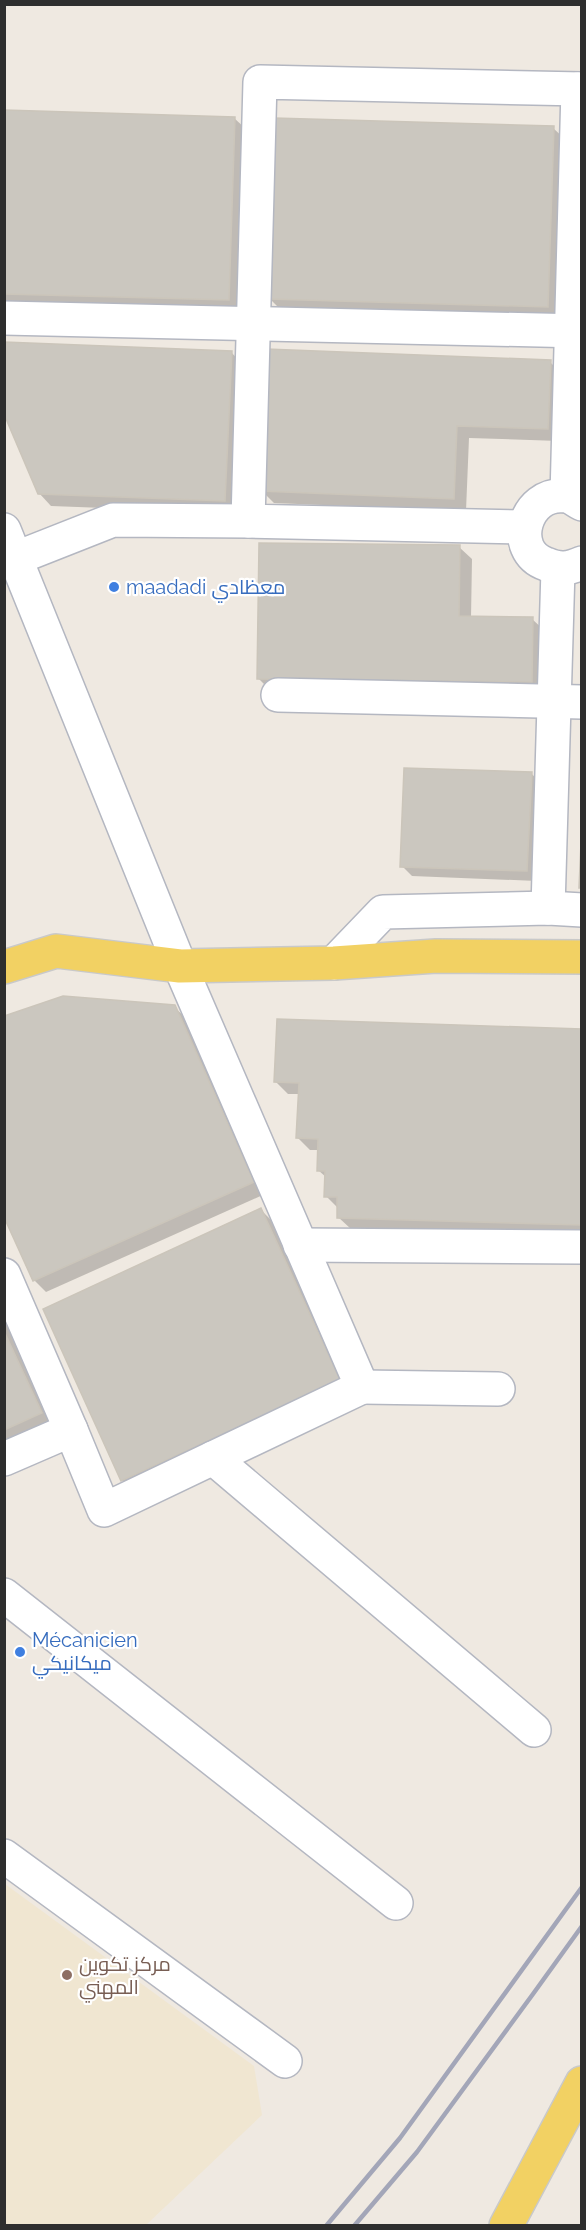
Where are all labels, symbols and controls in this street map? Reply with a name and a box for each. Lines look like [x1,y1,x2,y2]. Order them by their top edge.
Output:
place label: maadadi معظادي [126,575,285,603]
marker: maadadi معظادي [107,580,121,594]
place label: Mécanicien ميكانيكي [32,1628,138,1679]
marker: Mécanicien ميكانيكي [13,1645,27,1659]
place label: مركز تكوين المهني [79,1952,171,2003]
marker: مركز تكوين المهني [60,1968,74,1982]

